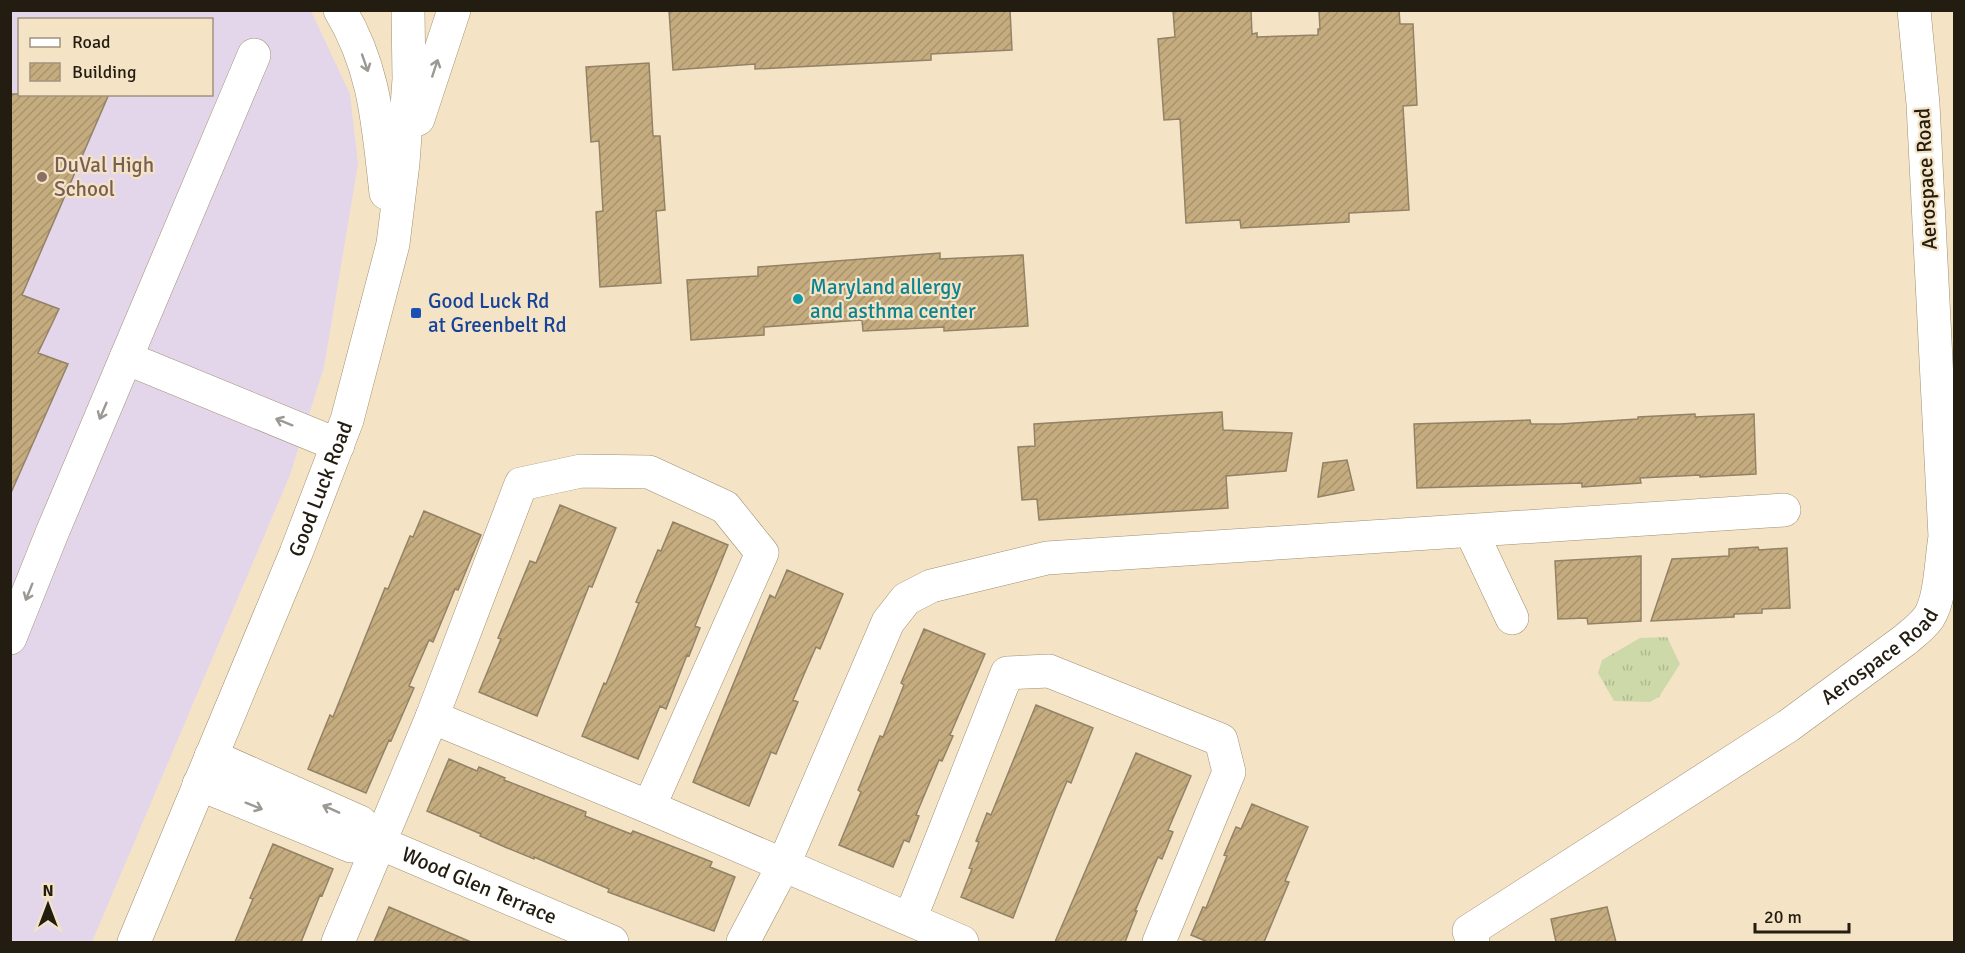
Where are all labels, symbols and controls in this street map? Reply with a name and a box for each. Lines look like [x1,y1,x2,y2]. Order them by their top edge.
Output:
legend [18,18,213,96]
text: Road [72,31,111,53]
one-way arrow [360,53,371,72]
one-way arrow [430,59,441,78]
text: Building [72,61,136,83]
street label: Aerospace Road [1909,107,1943,251]
place label: DuVal High School [54,152,154,202]
marker: DuVal High School [35,170,49,184]
place label: Maryland allergy and asthma center [810,274,976,324]
place label: Good Luck Rd at Greenbelt Rd [428,288,567,338]
marker: Maryland allergy and asthma center [791,292,805,306]
marker: Good Luck Rd at Greenbelt Rd [409,306,423,320]
one-way arrow [97,402,109,420]
one-way arrow [275,416,293,427]
street label: Good Luck Road [283,417,358,560]
one-way arrow [23,582,34,600]
street label: Aerospace Road [1816,604,1944,710]
one-way arrow [244,801,262,812]
one-way arrow [322,802,340,814]
street label: Wood Glen Terrace [398,841,561,930]
north arrow [18,875,78,935]
text: N [42,881,54,901]
scale bar [1755,896,1850,934]
text: 20 m [1764,906,1802,928]

